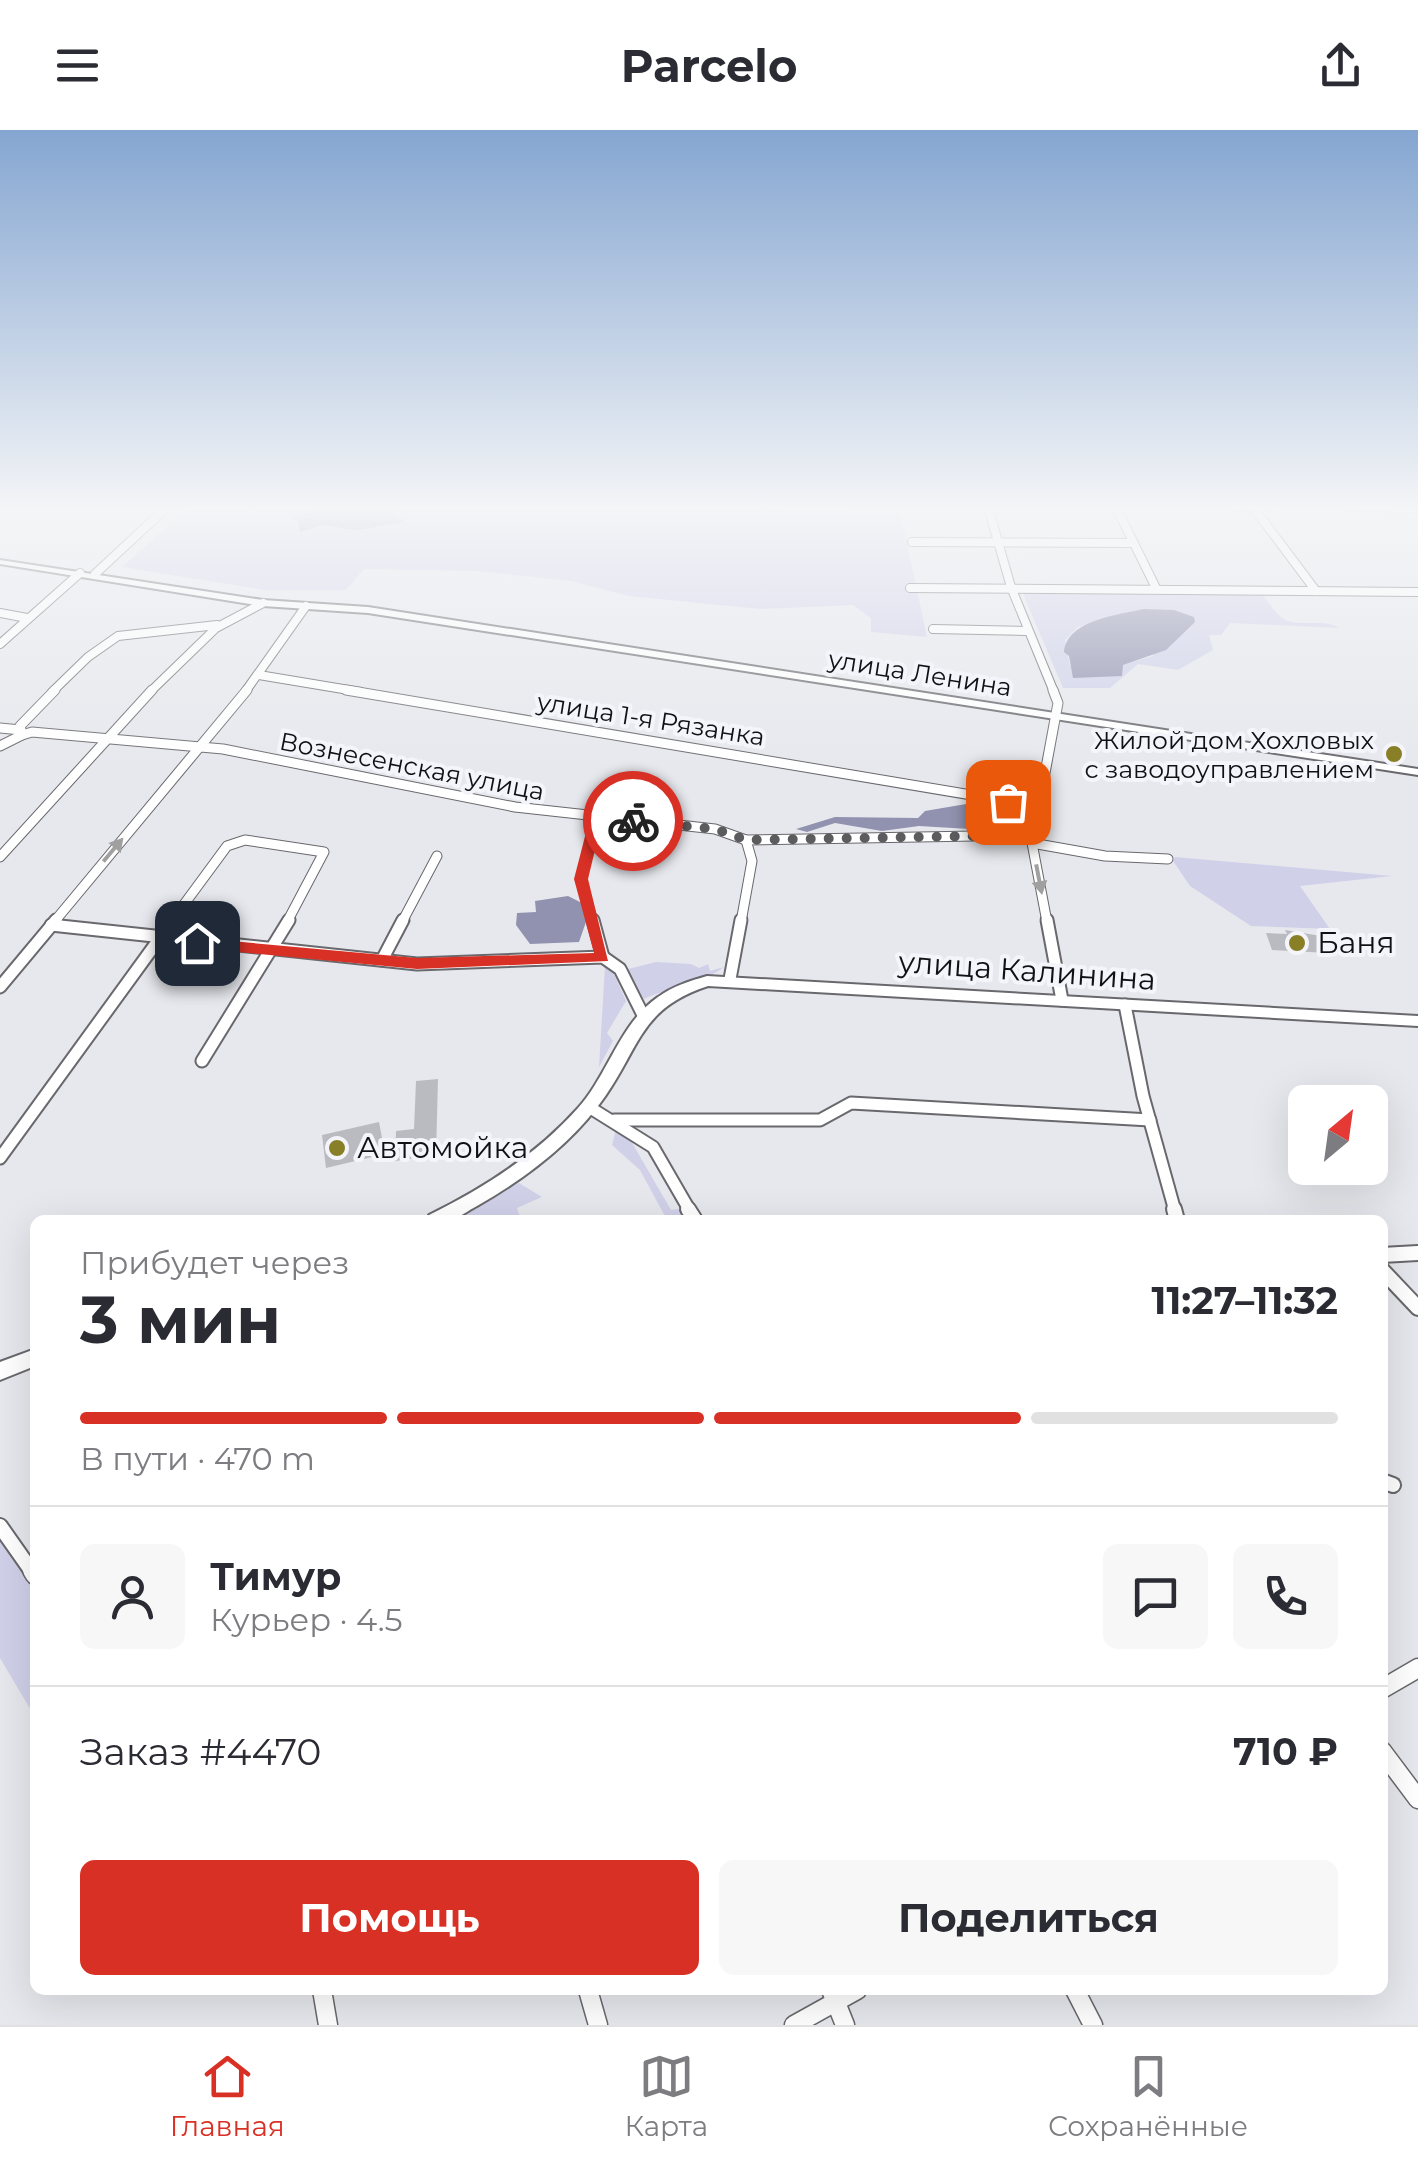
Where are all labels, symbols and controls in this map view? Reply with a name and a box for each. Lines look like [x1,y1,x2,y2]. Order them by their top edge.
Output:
icon: menu [50,38,105,93]
text: Parcelo [621,38,797,93]
icon: share [1313,38,1368,93]
street label: улица Ленина [825,644,1014,702]
street label: улица 1-я Рязанка [534,686,767,752]
place label: Жилой дом Хохловых с заводоуправлением [1084,725,1374,784]
street label: Вознесенская улица [277,726,547,806]
marker: Жилой дом Хохловых с заводоуправлением [1383,743,1405,765]
pin [966,760,1051,845]
courier [583,771,683,871]
icon: bag [981,775,1036,830]
icon: bike [606,794,661,849]
one-way arrow [102,838,124,863]
one-way arrow [1032,864,1047,895]
pin [155,901,240,986]
icon: home [170,916,225,971]
place label: Баня [1317,924,1395,961]
marker: Баня [1286,932,1308,954]
street label: улица Калинина [896,943,1157,998]
north arrow [1288,1085,1388,1185]
map controls [1288,1085,1388,1185]
place label: Автомойка [357,1129,528,1166]
marker: Автомойка [326,1137,348,1159]
text: Прибудет через [80,1243,349,1282]
text: 11:27–11:32 [1152,1277,1338,1324]
text: 3 мин [80,1280,281,1359]
text: В пути · 470 m [80,1439,315,1478]
button: person [80,1544,185,1649]
button: chat [1103,1544,1208,1649]
button: phone [1233,1544,1338,1649]
text: Тимур [210,1553,341,1600]
text: Курьер · 4.5 [210,1600,403,1639]
text: Заказ #4470 [80,1728,321,1775]
text: 710 ₽ [1233,1728,1338,1775]
button: Помощь [80,1860,699,1975]
button: Поделиться [719,1860,1338,1975]
tab: Главная [170,2049,285,2143]
tab: Карта [624,2049,708,2143]
tab: Сохранённые [1048,2049,1248,2143]

